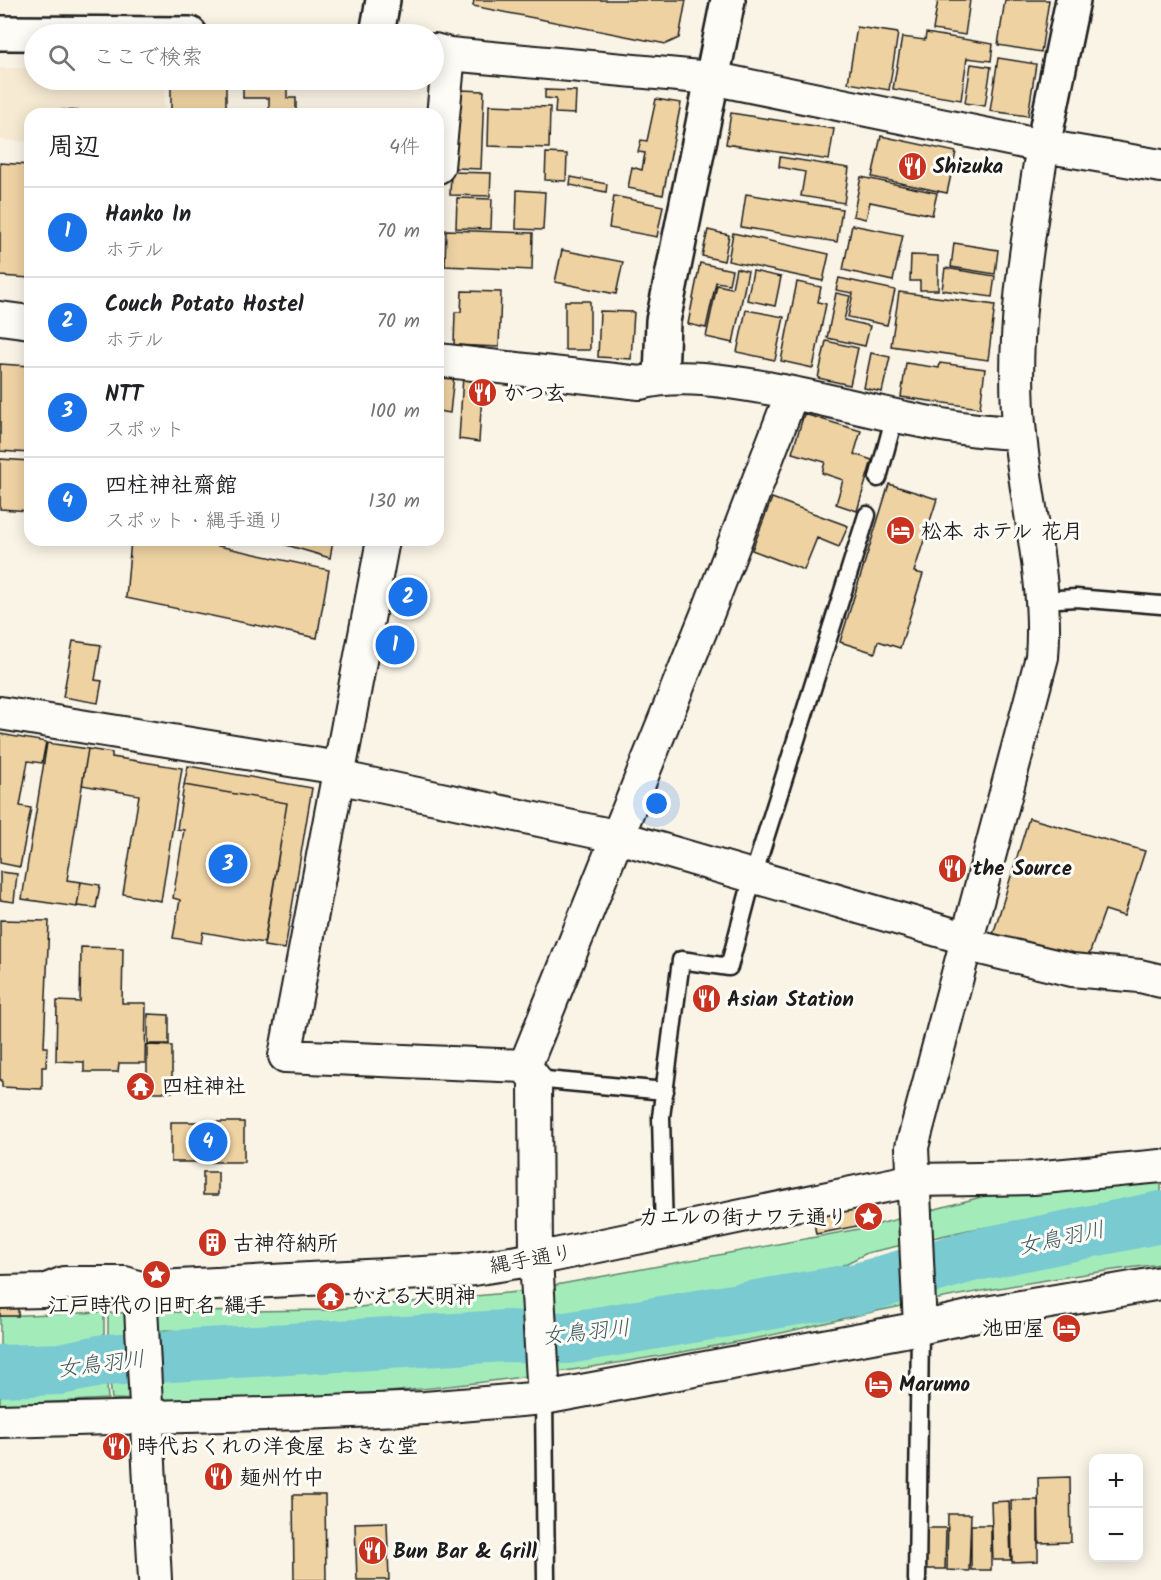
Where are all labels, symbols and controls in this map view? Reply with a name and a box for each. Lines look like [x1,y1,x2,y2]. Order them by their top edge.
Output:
search box [24,24,444,90]
icon: search [45,41,78,74]
text: ここで検索 [93,41,203,76]
text: 周辺 [48,127,100,169]
text: 4件 [389,132,420,164]
restaurant icon: Shizuka [896,150,928,182]
place label: Shizuka [933,151,1004,184]
text: Hanko In [105,198,191,233]
text: 1 [64,216,71,248]
text: 70 m [377,216,420,248]
text: ホテル [105,235,164,267]
text: Couch Potato Hostel [105,288,304,323]
text: 2 [62,306,73,338]
text: 70 m [377,306,420,338]
text: ホテル [105,325,164,357]
restaurant icon: かつ玄 [466,377,498,409]
text: NTT [105,378,143,413]
place label: かつ玄 [503,378,566,411]
text: 3 [62,396,73,428]
text: 100 m [370,396,420,428]
text: スポット [105,415,185,447]
text: 四柱神社齋館 [105,469,237,504]
text: 4 [62,486,73,518]
text: 130 m [368,486,420,518]
text: スポット · 縄手通り [105,506,286,538]
hotel icon: 松本 ホテル 花月 [884,515,916,547]
place label: 松本 ホテル 花月 [921,516,1083,549]
pin: 2 [388,574,428,620]
pin: 1 [376,622,414,668]
your location [642,789,671,818]
pin: 3 [208,842,248,886]
restaurant icon: the Source [936,852,968,884]
place label: the Source [973,853,1072,886]
restaurant icon: Asian Station [690,983,722,1015]
place label: Asian Station [727,984,854,1017]
temple icon: 四柱神社 [125,1070,157,1102]
place label: 四柱神社 [162,1071,246,1104]
pin: 4 [188,1120,228,1164]
place icon: カエルの街ナワテ通り [853,1201,885,1233]
place label: カエルの街ナワテ通り [638,1202,848,1235]
water label: 女鳥羽川 [1015,1213,1108,1266]
building icon: 古神符納所 [196,1227,228,1259]
place label: 古神符納所 [233,1228,338,1261]
street label: 縄手通り [487,1237,575,1284]
place icon: 江戸時代の旧町名 縄手 [141,1258,173,1290]
temple icon: かえる大明神 [314,1280,346,1312]
place label: かえる大明神 [351,1281,476,1314]
place label: 江戸時代の旧町名 縄手 [48,1290,266,1323]
water label: 女鳥羽川 [541,1311,632,1355]
hotel icon: 池田屋 [1050,1312,1082,1344]
place label: 池田屋 [982,1313,1045,1346]
water label: 女鳥羽川 [55,1343,147,1388]
hotel icon: Marumo [862,1368,894,1400]
place label: Marumo [899,1369,971,1402]
restaurant icon: 時代おくれの洋食屋 おきな堂 [100,1430,132,1462]
place label: 時代おくれの洋食屋 おきな堂 [137,1431,418,1464]
map controls [1089,1454,1143,1562]
button: + [1089,1454,1143,1508]
restaurant icon: 麺州竹中 [203,1461,235,1493]
place label: 麺州竹中 [240,1462,324,1495]
button: − [1089,1508,1143,1562]
restaurant icon: Bun Bar & Grill [356,1535,388,1567]
place label: Bun Bar & Grill [393,1536,537,1569]

